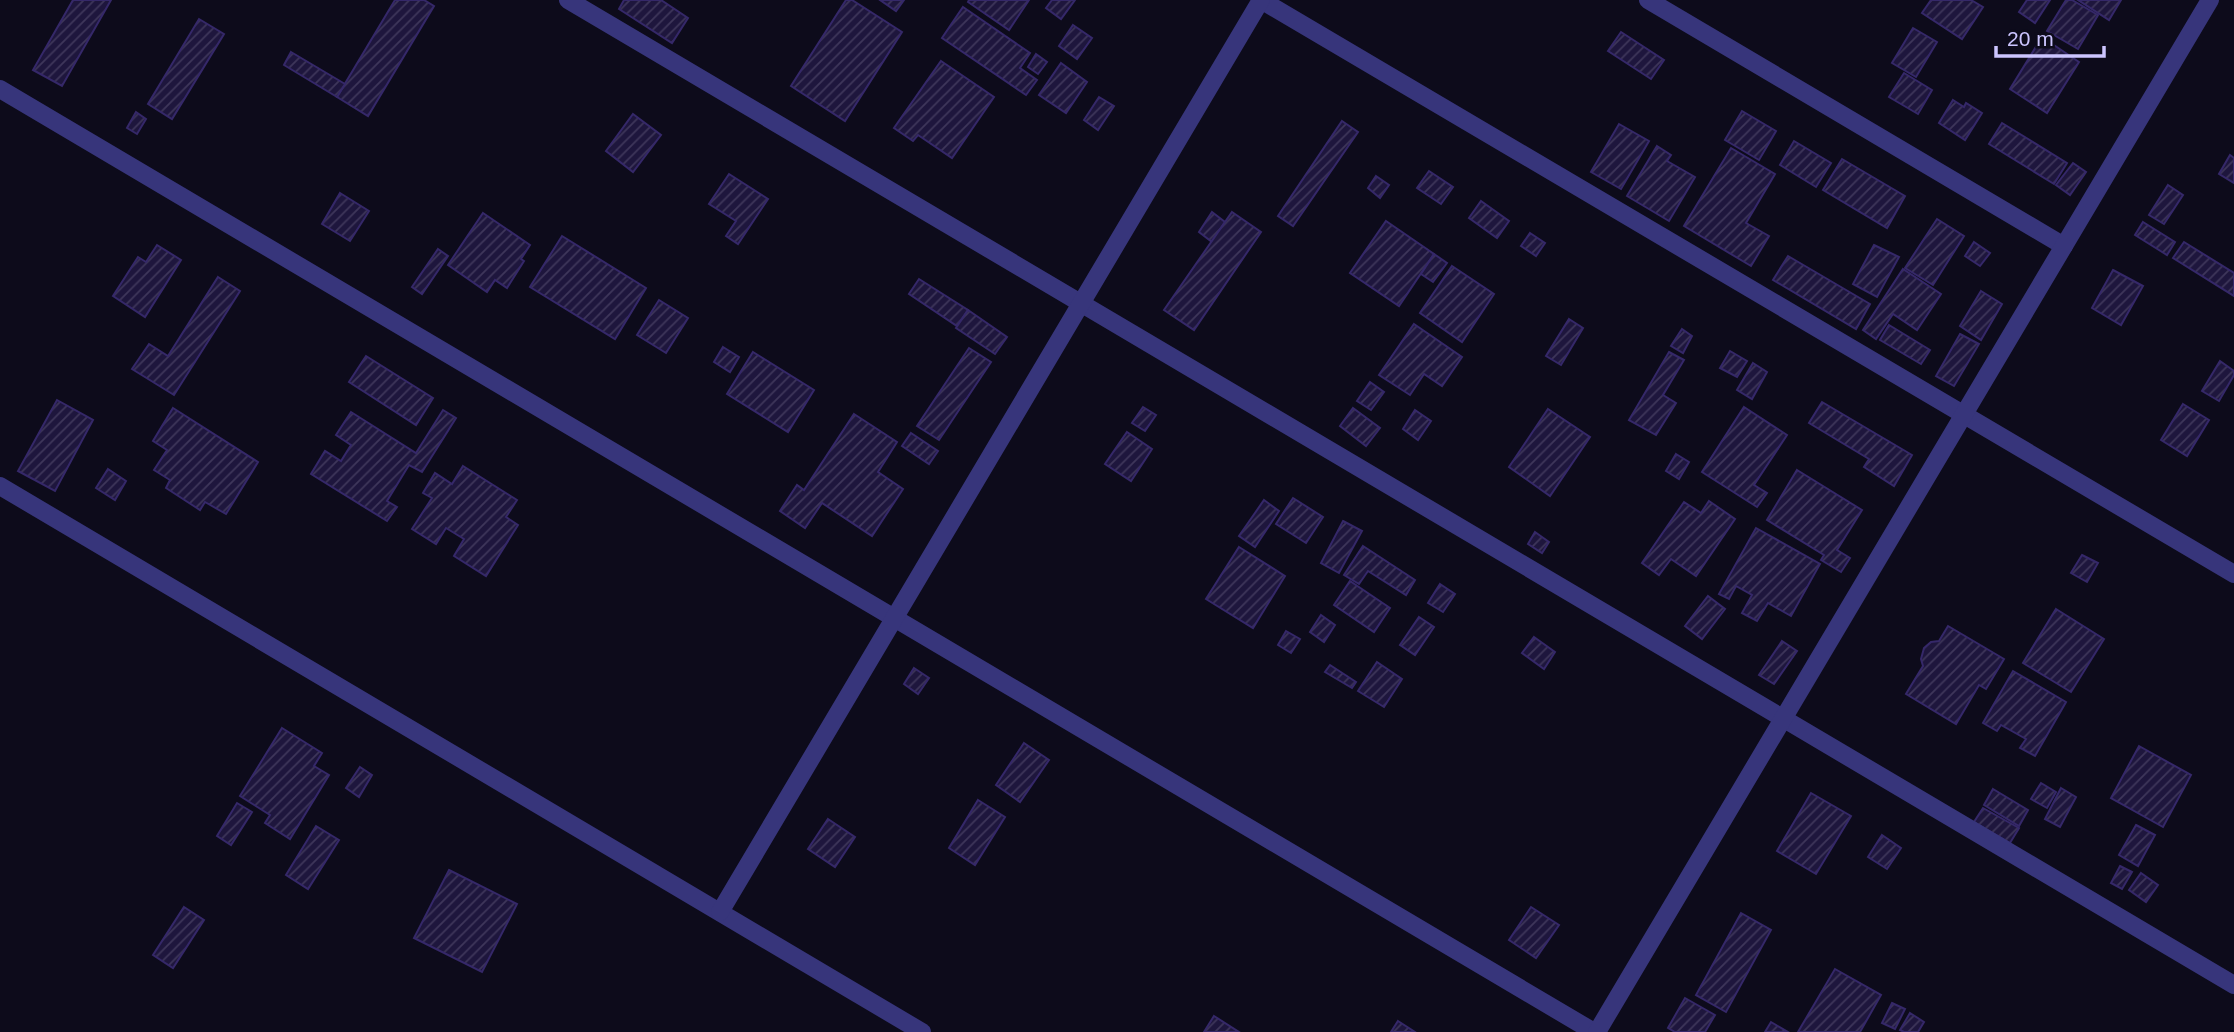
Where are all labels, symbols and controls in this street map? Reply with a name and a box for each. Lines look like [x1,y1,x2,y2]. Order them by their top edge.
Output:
scale bar [1996,14,2104,58]
text: 20 m [2007,27,2054,50]

